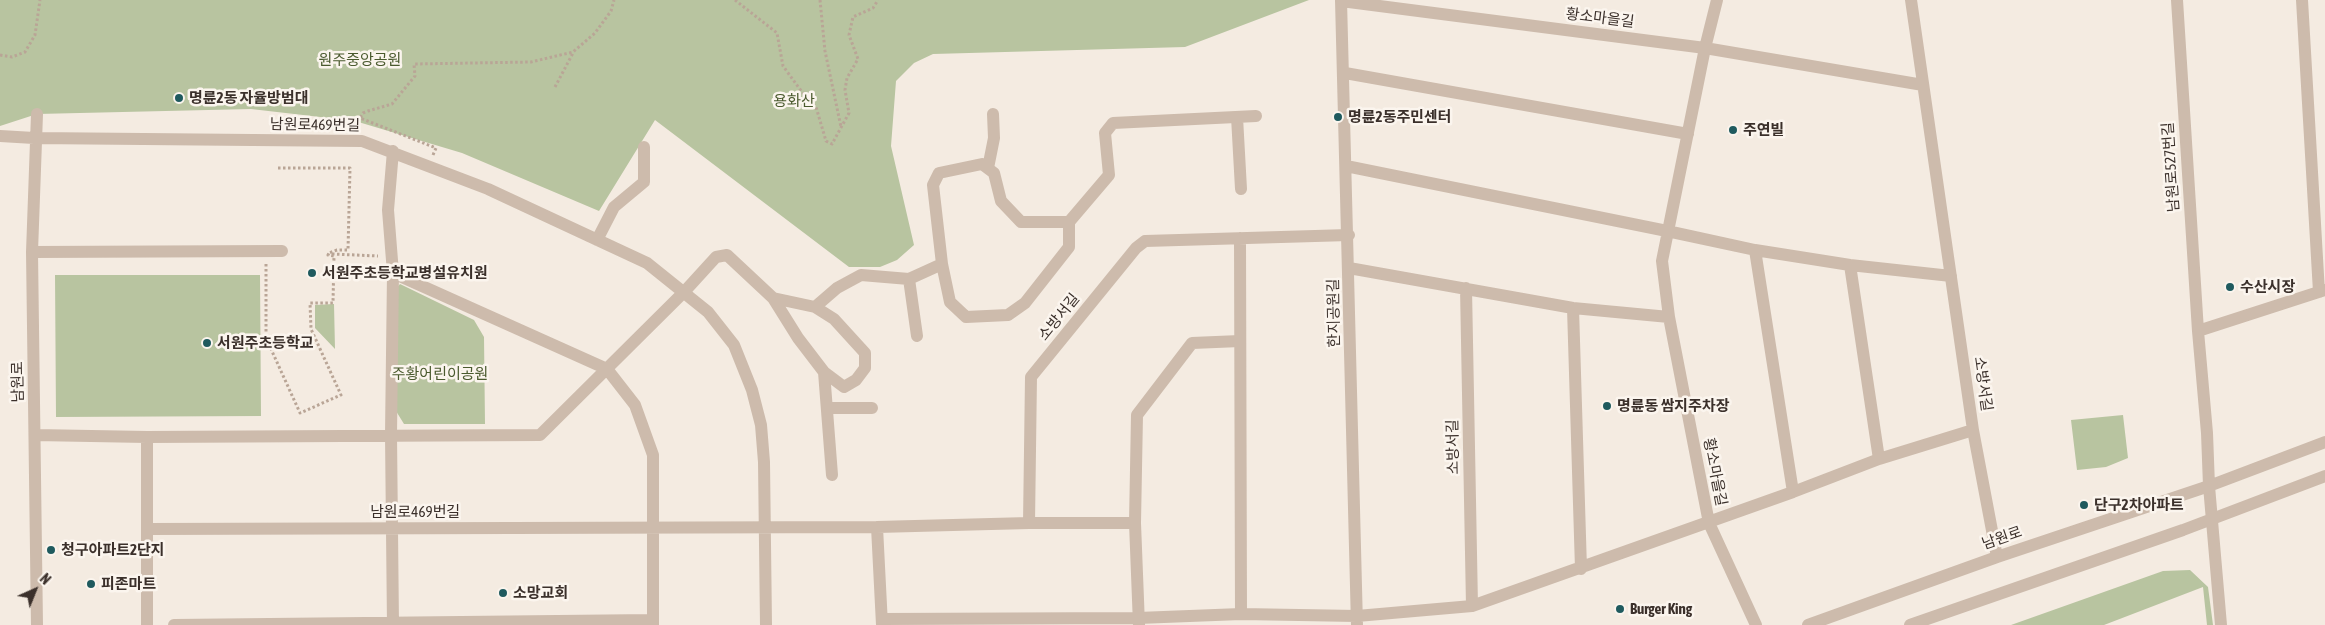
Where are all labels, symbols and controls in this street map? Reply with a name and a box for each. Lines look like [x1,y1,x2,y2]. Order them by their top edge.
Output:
street label: 황소마을길 [1565,5,1635,31]
park label: 원주중앙공원 [319,51,401,69]
place label: 명륜2동 자율방범대 [189,89,309,107]
marker: 명륜2동 자율방범대 [173,92,185,104]
park label: 용화산 [773,92,815,110]
place label: 명륜2동주민센터 [1348,108,1452,126]
marker: 명륜2동주민센터 [1332,111,1344,123]
street label: 남원로469번길 [270,115,360,135]
place label: 주연빌 [1743,121,1784,139]
street label: 남원로527번길 [2159,121,2183,213]
marker: 주연빌 [1727,124,1739,136]
place label: 서원주초등학교병설유치원 [322,264,488,282]
marker: 서원주초등학교병설유치원 [306,267,318,279]
street label: 한지공원길 [1324,278,1344,348]
place label: 수산시장 [2240,278,2295,296]
marker: 수산시장 [2224,281,2236,293]
street label: 소방서길 [1035,290,1083,344]
place label: 서원주초등학교 [217,334,314,352]
marker: 서원주초등학교 [201,337,213,349]
street label: 소방서길 [1970,355,1996,413]
street label: 남원로 [9,361,27,403]
park label: 주황어린이공원 [392,365,488,383]
place label: 명륜동 쌈지주차장 [1617,397,1729,415]
marker: 명륜동 쌈지주차장 [1601,400,1613,412]
street label: 소방서길 [1444,419,1462,475]
street label: 황소마을길 [1700,436,1730,508]
place label: 단구2차아파트 [2094,496,2184,514]
marker: 단구2차아파트 [2078,499,2090,511]
street label: 남원로469번길 [370,503,460,521]
street label: 남원로 [1979,523,2025,553]
place label: 청구아파트2단지 [61,541,165,559]
marker: 청구아파트2단지 [45,544,57,556]
north arrow [10,565,60,615]
text: N [37,571,54,588]
place label: 피존마트 [101,575,156,593]
marker: 피존마트 [85,578,97,590]
place label: 소망교회 [513,584,568,602]
marker: 소망교회 [497,587,509,599]
place label: Burger King [1630,600,1692,618]
marker: Burger King [1614,603,1626,615]

